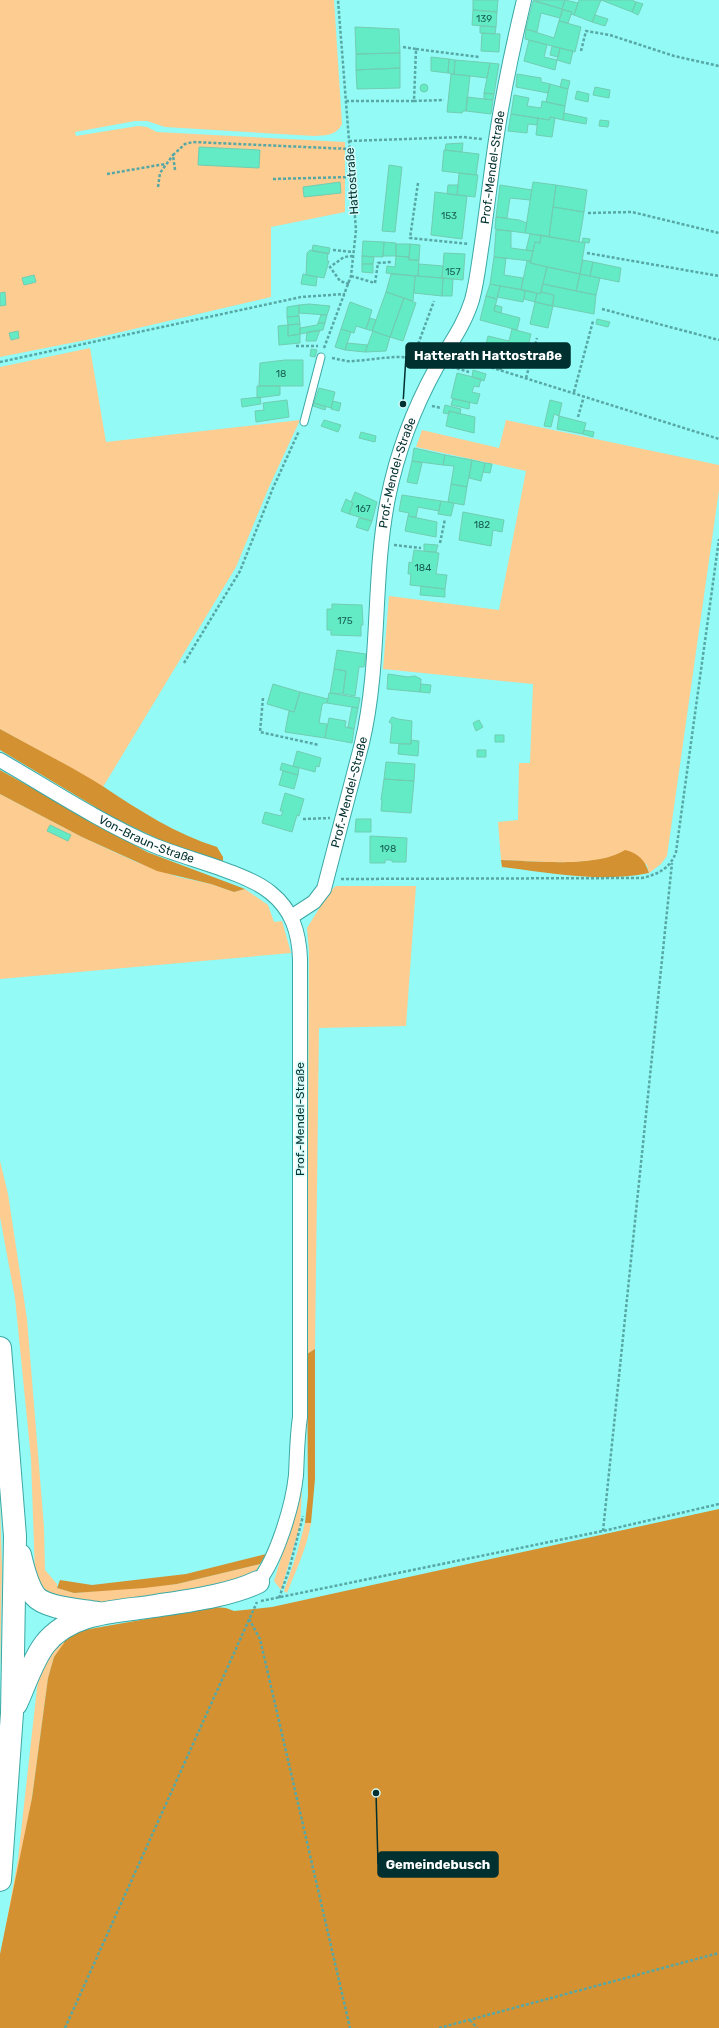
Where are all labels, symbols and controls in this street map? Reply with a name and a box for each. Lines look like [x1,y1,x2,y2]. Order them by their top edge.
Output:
house number: 139 [476,13,492,25]
street label: Prof.-Mendel-Straße [478,109,508,225]
street label: Hattostraße [343,147,361,215]
house number: 153 [441,210,457,222]
house number: 157 [445,266,461,278]
callout: Hatterath Hattostraße [406,343,570,368]
text: Hatterath Hattostraße [414,348,562,363]
house number: 18 [276,368,286,380]
street label: Prof.-Mendel-Straße [376,415,419,529]
house number: 167 [355,503,371,515]
house number: 182 [474,519,490,531]
house number: 184 [415,562,431,574]
house number: 175 [337,615,353,627]
street label: Prof.-Mendel-Straße [328,735,370,849]
street label: Von-Braun-Straße [96,812,196,866]
house number: 198 [380,843,396,855]
street label: Prof.-Mendel-Straße [293,1062,307,1176]
callout: Gemeindebusch [378,1852,498,1877]
text: Gemeindebusch [386,1857,490,1872]

